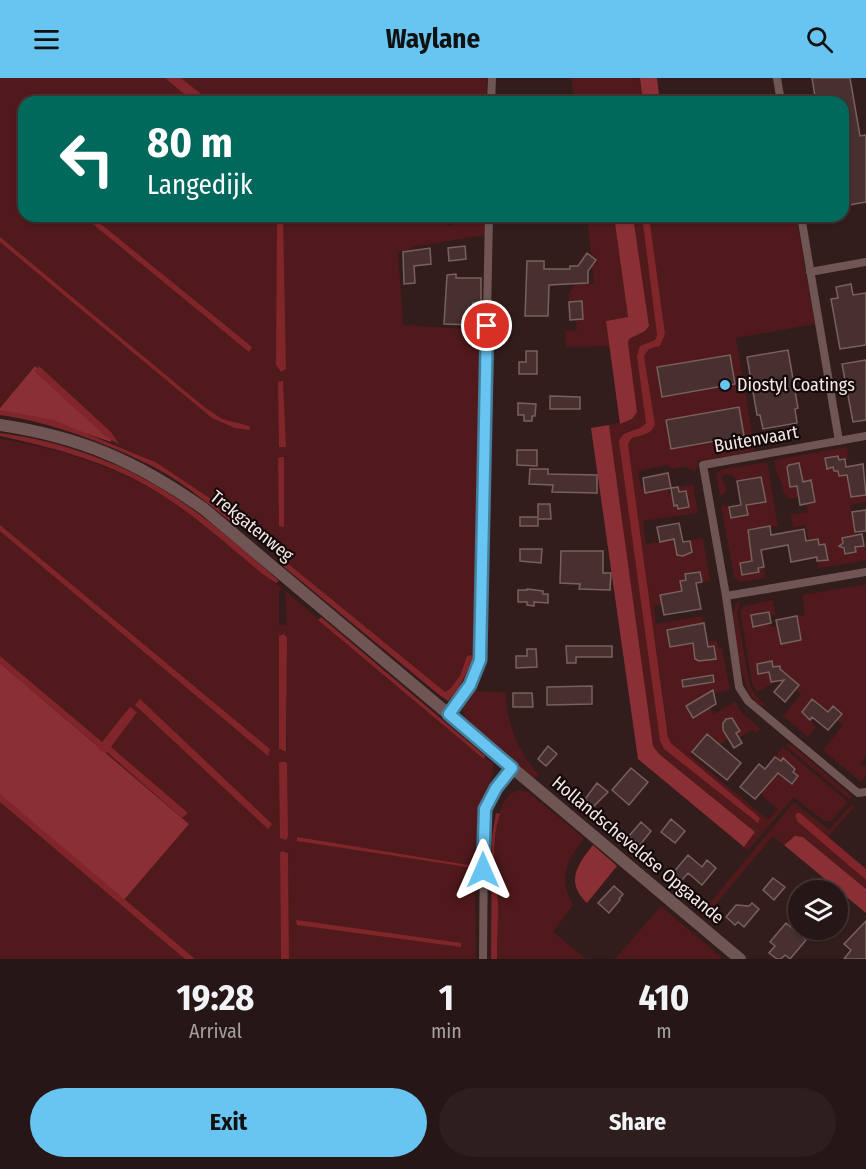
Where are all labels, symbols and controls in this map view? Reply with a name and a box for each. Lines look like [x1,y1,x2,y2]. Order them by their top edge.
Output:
icon: menu [30,23,63,56]
text: Waylane [386,23,480,55]
icon: search [803,23,836,56]
text: 80 m [147,118,233,168]
icon: left [48,120,126,198]
text: Langedijk [147,169,253,201]
pin [461,300,512,351]
icon: arrive [470,309,503,342]
place label: Diostyl Coatings [737,374,855,396]
marker: Diostyl Coatings [718,378,732,392]
street label: Buitenvaart [712,421,800,457]
street label: Trekgatenweg [206,486,299,567]
street label: Hollandscheveldse Opgaande [547,772,729,929]
position arrow [451,838,515,902]
map controls [788,880,848,940]
button: layers [788,880,848,940]
text: 19:28 [177,976,254,1020]
text: 1 [439,976,454,1020]
text: 410 [638,976,689,1020]
text: Arrival [189,1019,242,1043]
text: min [431,1019,462,1043]
text: m [656,1019,672,1043]
button: Exit [30,1088,427,1157]
button: Share [439,1088,836,1157]

